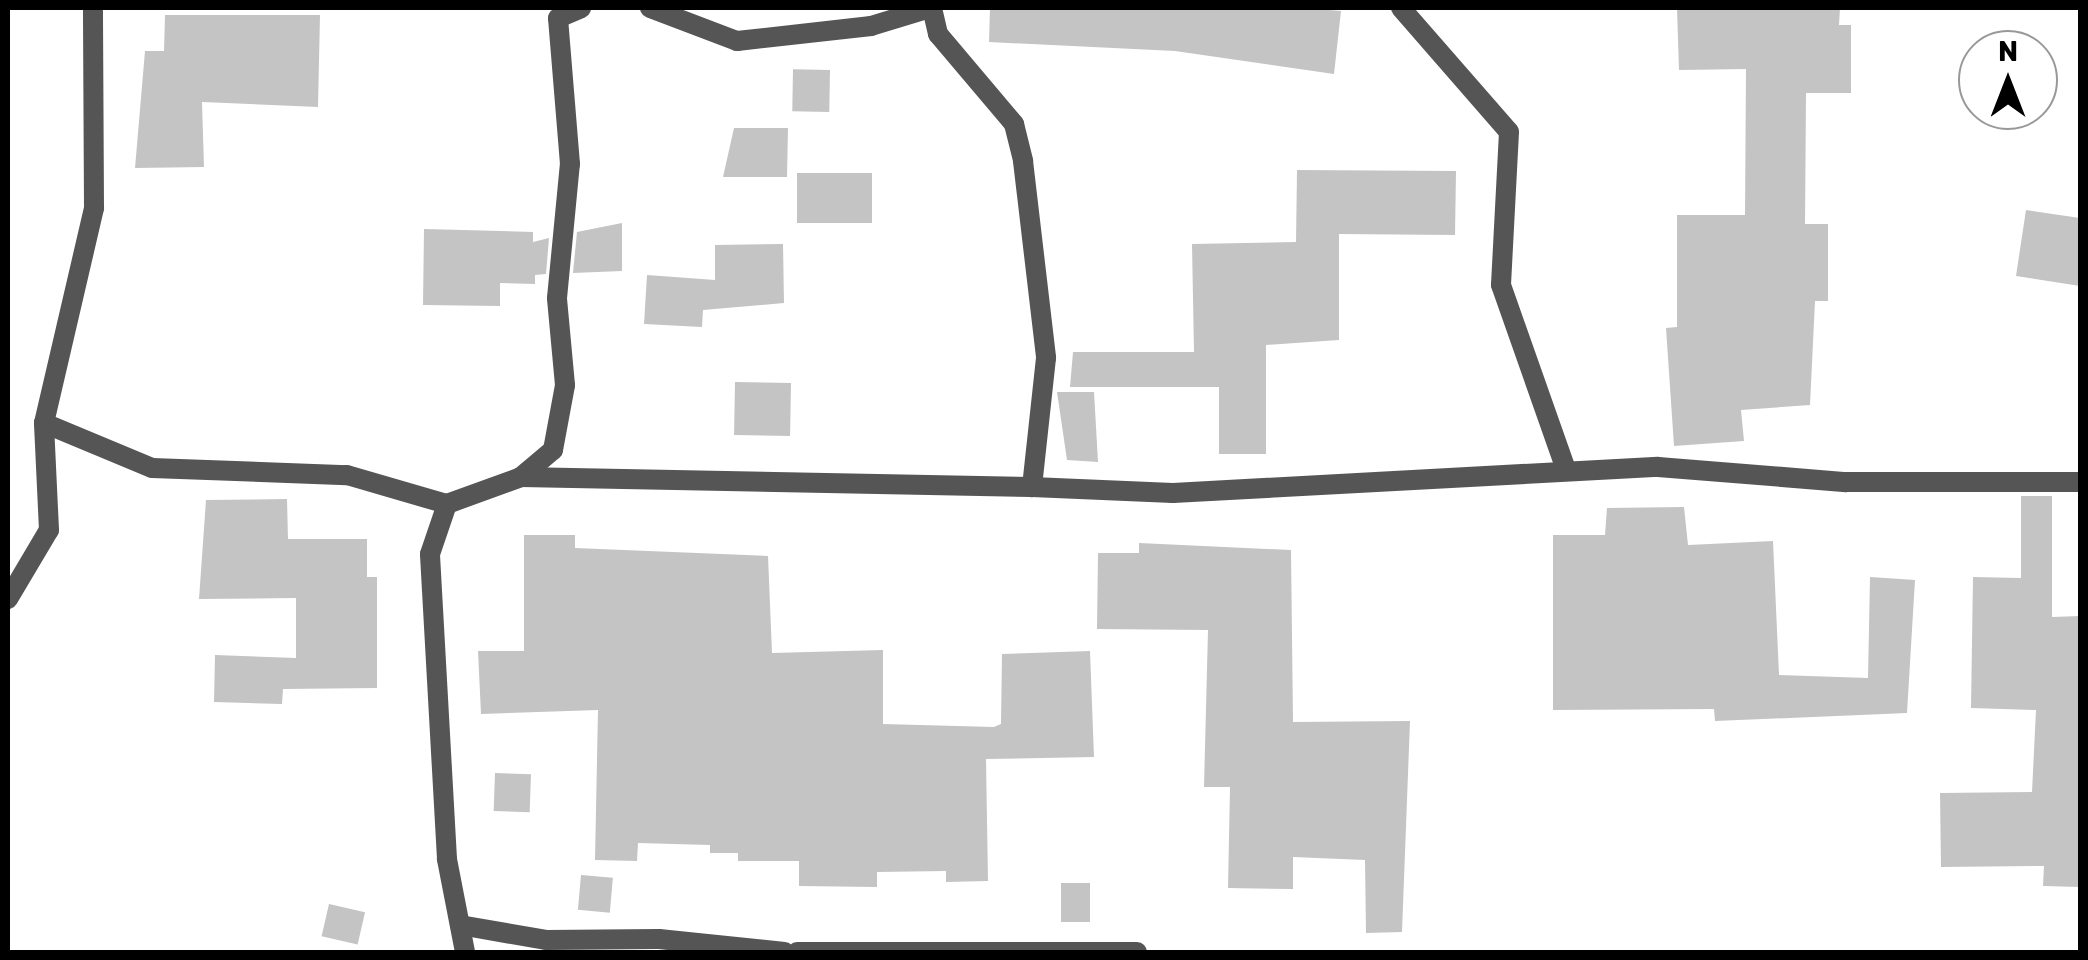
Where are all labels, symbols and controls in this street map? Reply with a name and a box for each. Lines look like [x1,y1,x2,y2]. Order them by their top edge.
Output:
north arrow [1958,30,2058,130]
text: N [1998,35,2018,68]

